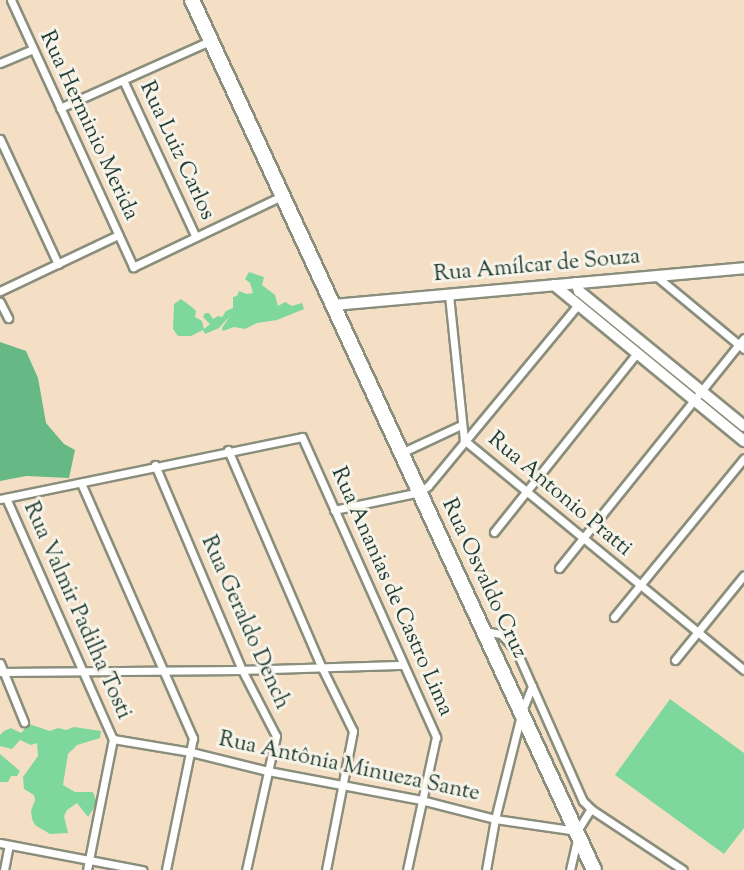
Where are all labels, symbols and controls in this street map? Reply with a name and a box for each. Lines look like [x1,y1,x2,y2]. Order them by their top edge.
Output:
street label: Rua Herminio Merida [33,27,143,225]
street label: Rua Luiz Carlos [132,78,220,224]
street label: Rua Amílcar de Souza [433,245,641,289]
street label: Rua Antonio Pratti [481,427,637,563]
street label: Rua Ananias de Castro Lima [324,463,458,721]
street label: Rua Osvaldo Cruz [434,495,532,663]
street label: Rua Valmir Padilha Tosti [16,498,136,724]
street label: Rua Geraldo Dench [194,532,294,714]
street label: Rua Antônia Minueza Sante [216,727,482,809]

